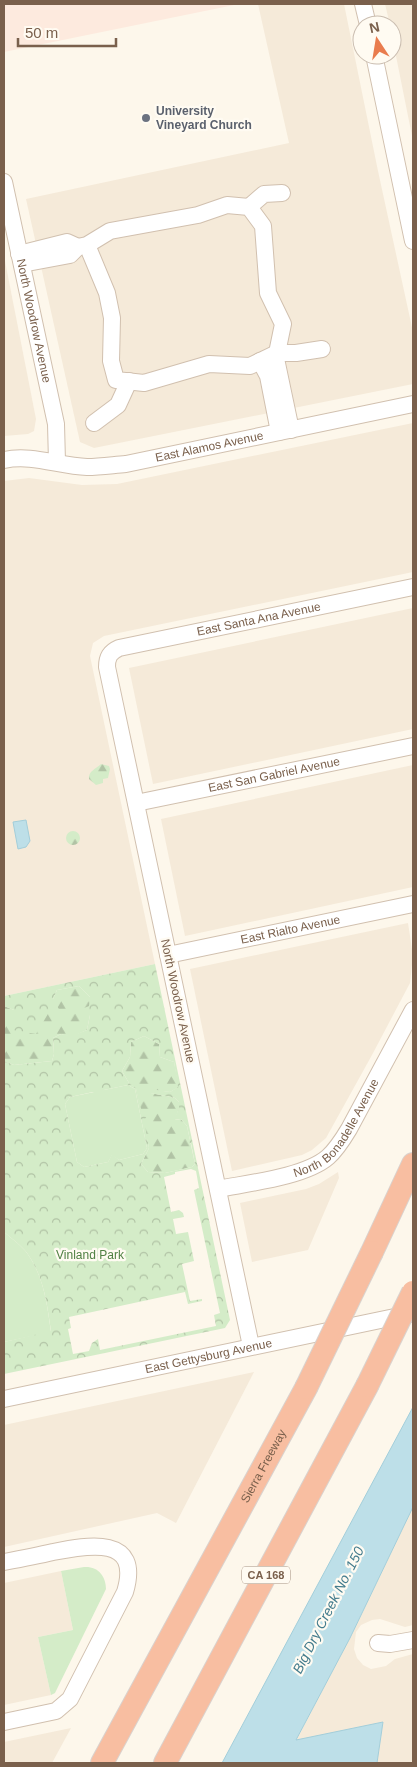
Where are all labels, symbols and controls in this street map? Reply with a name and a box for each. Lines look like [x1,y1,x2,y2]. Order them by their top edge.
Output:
scale bar [18,15,115,47]
north arrow [352,15,402,65]
text: N [368,18,381,36]
text: 50 m [25,24,58,41]
place label: University Vineyard Church [156,104,252,132]
marker: University Vineyard Church [140,112,152,124]
street label: North Woodrow Avenue [14,258,54,384]
street label: East Alamos Avenue [154,428,265,465]
street label: East Santa Ana Avenue [196,599,322,639]
street label: East San Gabriel Avenue [207,754,341,795]
street label: East Rialto Avenue [239,912,342,947]
street label: North Woodrow Avenue [158,938,198,1065]
street label: North Bonadelle Avenue [292,1076,382,1180]
park label: Vinland Park [56,1248,125,1262]
street label: East Gettysburg Avenue [144,1336,274,1376]
street label: Sierra Freeway [238,1427,289,1505]
water label: Big Dry Creek No. 150 [289,1544,367,1676]
road number: CA 168 [242,1566,290,1584]

